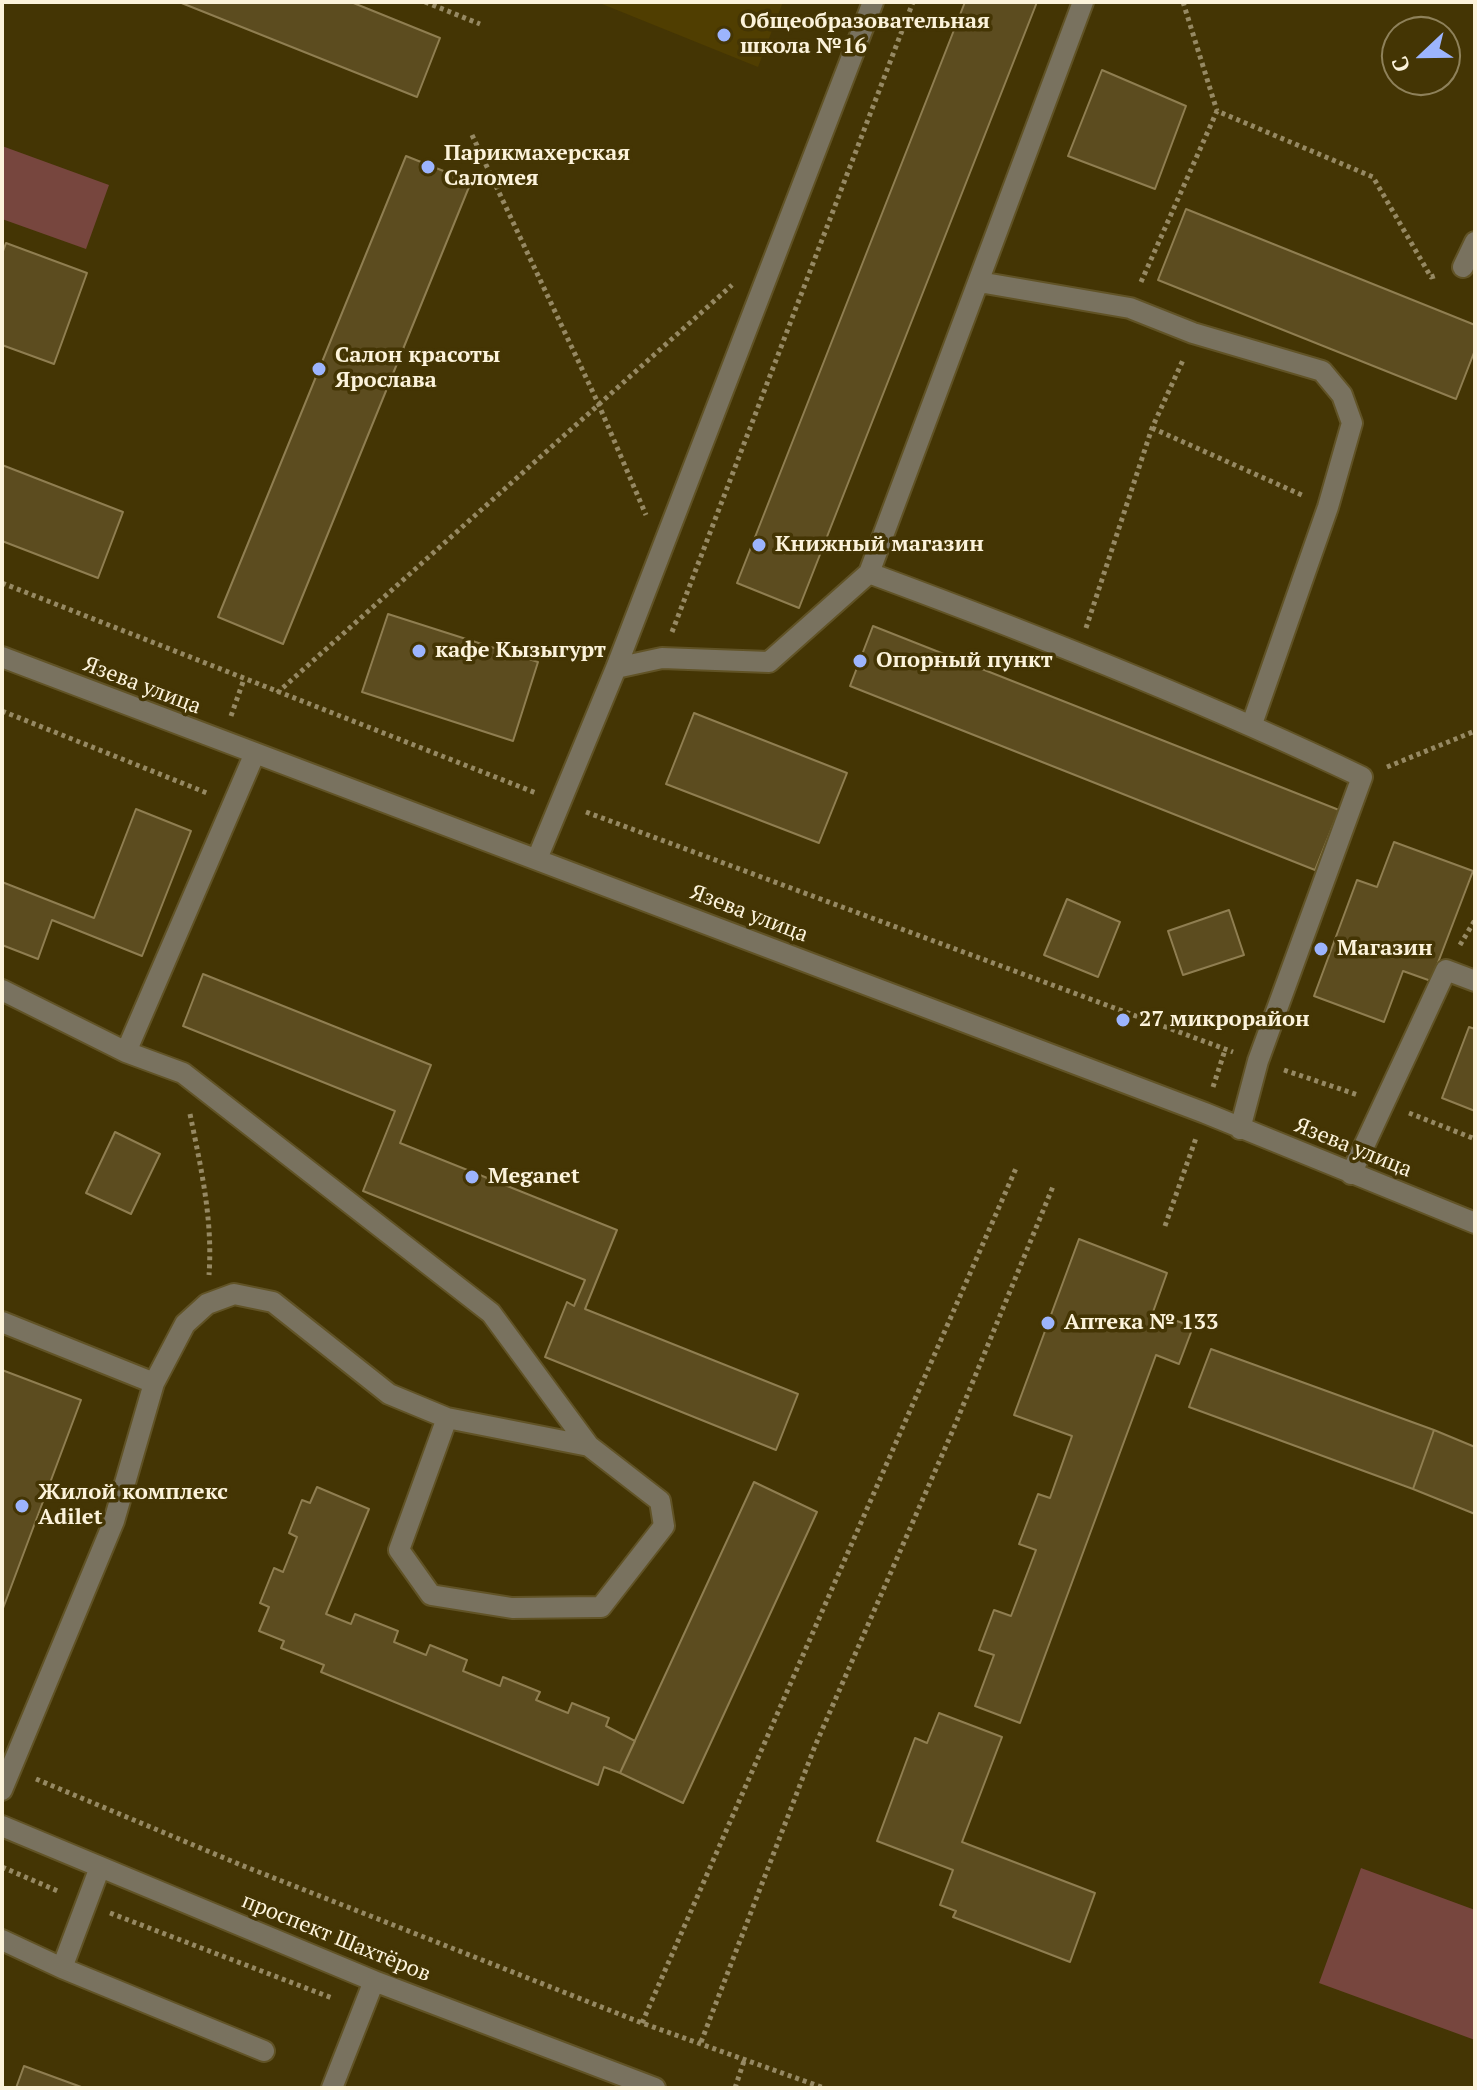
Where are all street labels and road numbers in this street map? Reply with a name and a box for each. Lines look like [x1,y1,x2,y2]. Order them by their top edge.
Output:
street label: Язева улица [79,651,205,721]
street label: Язева улица [686,879,812,949]
street label: Язева улица [1290,1112,1416,1184]
street label: проспект Шахтёров [238,1888,434,1988]

